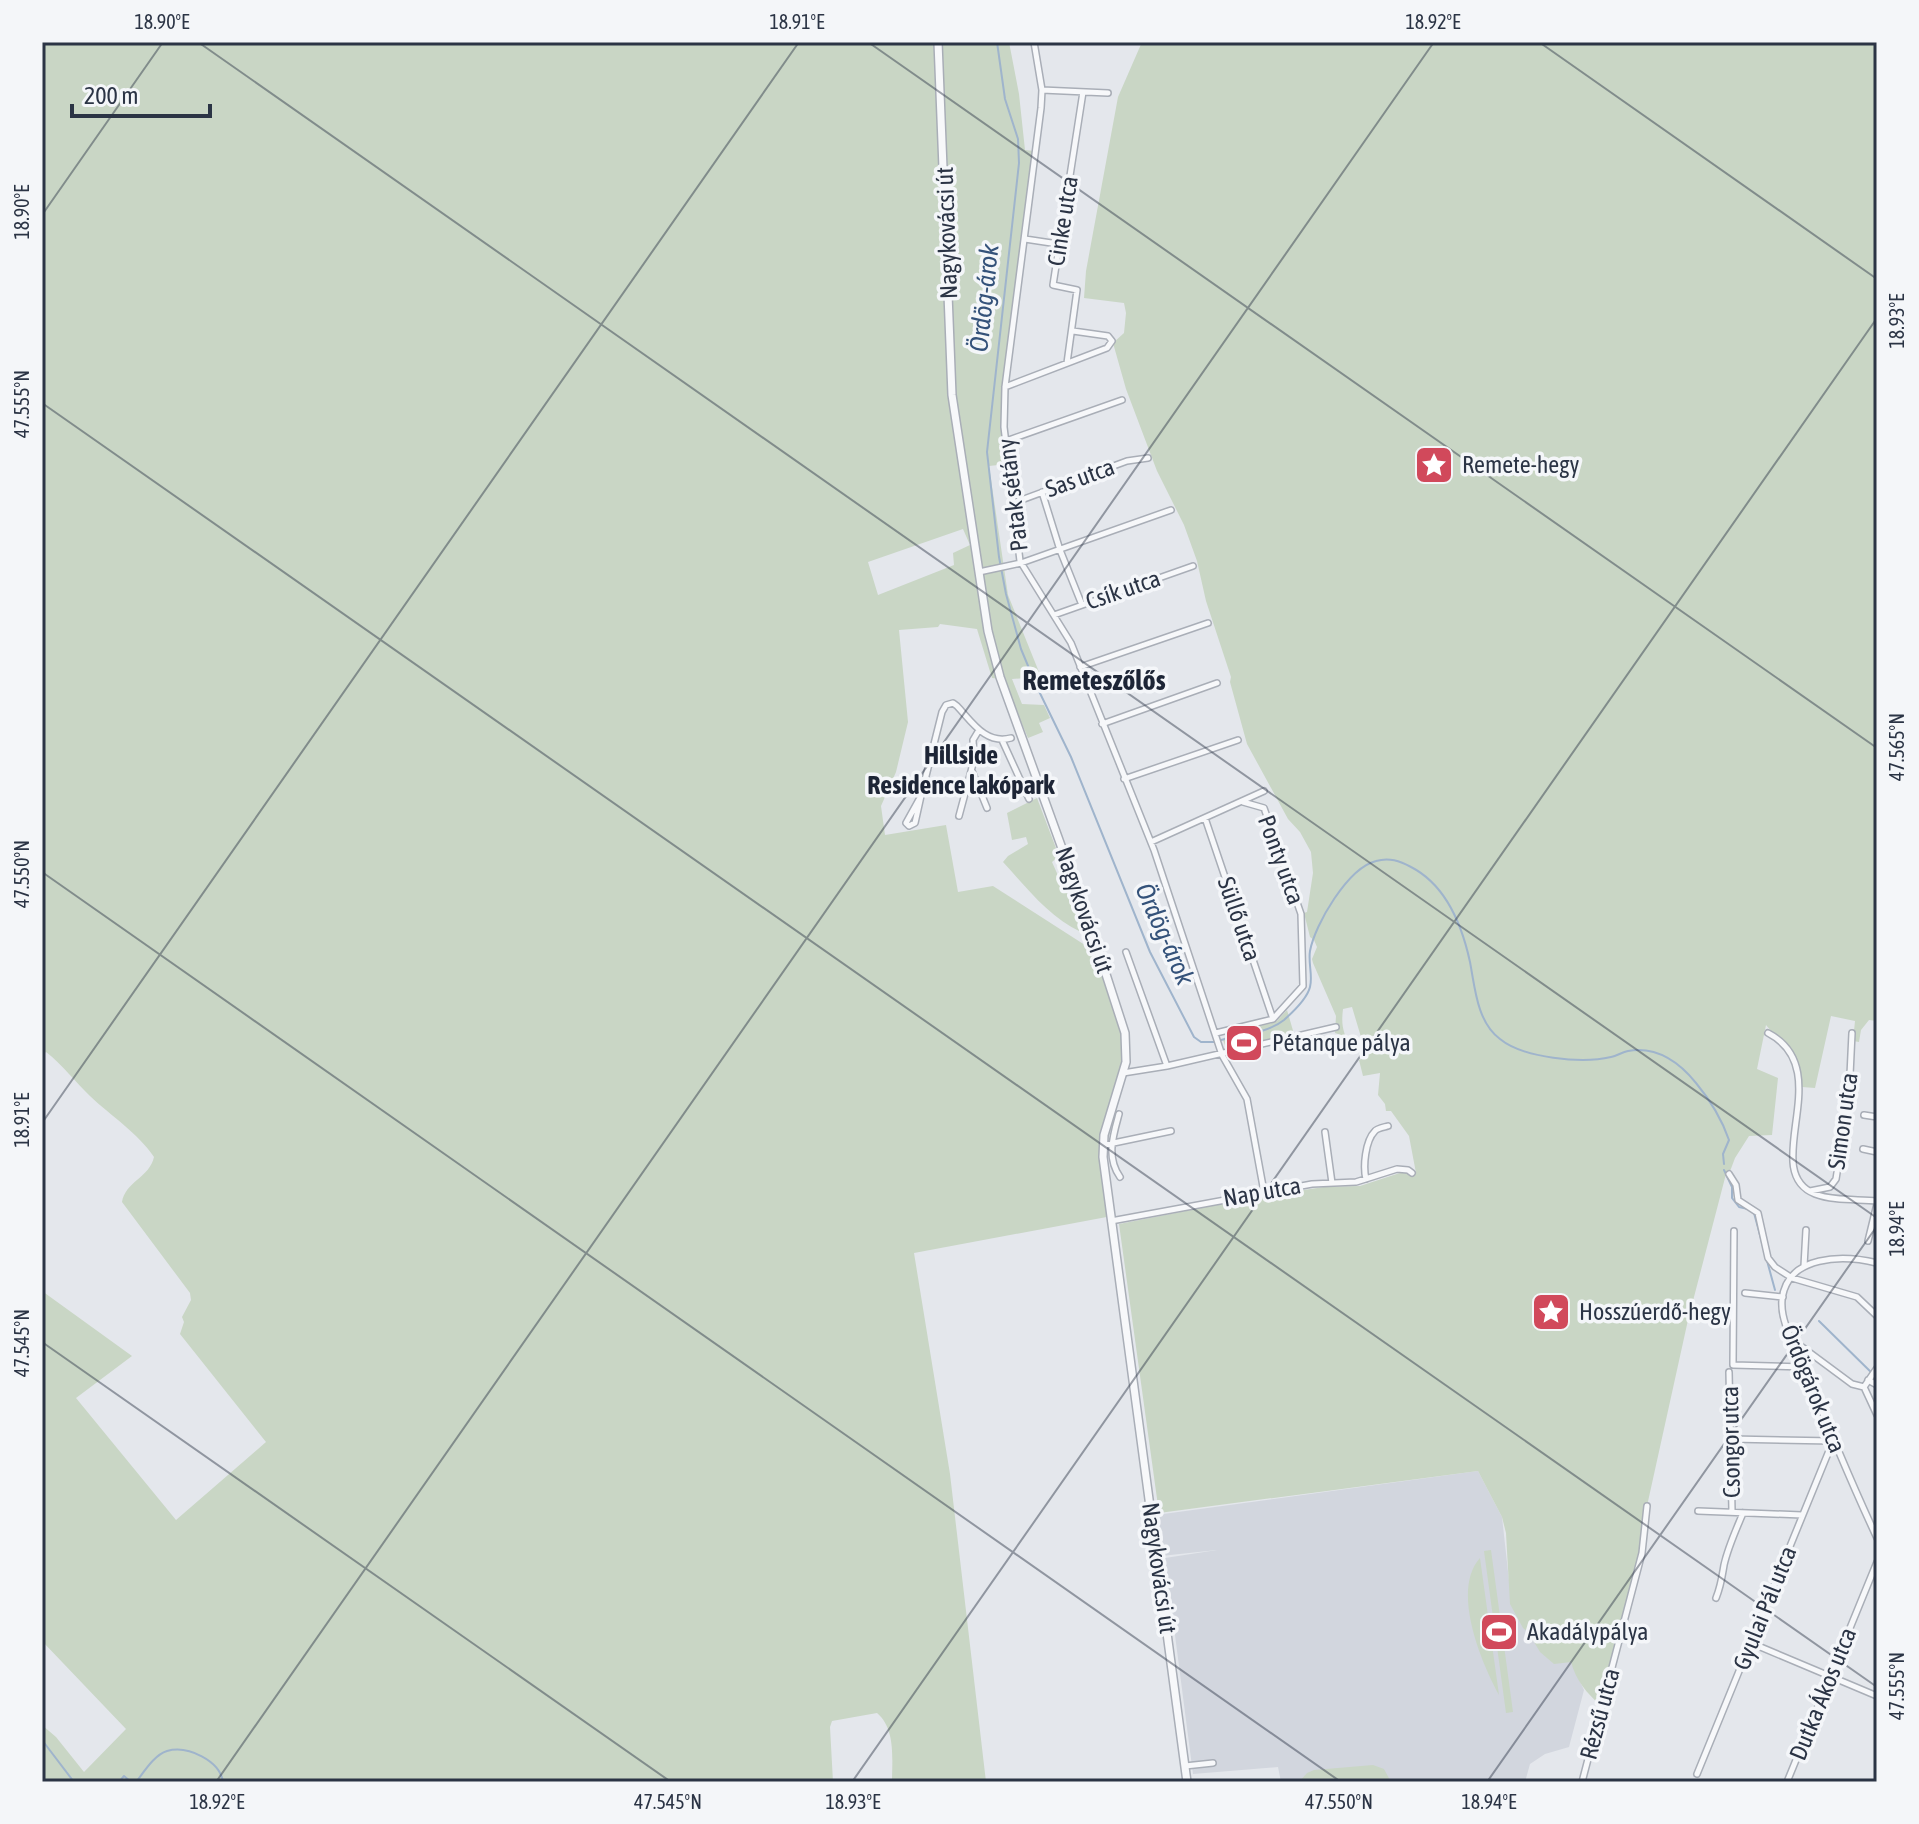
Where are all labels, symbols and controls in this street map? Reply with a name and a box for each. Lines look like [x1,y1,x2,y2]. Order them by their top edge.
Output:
text: 18.90°E [134,10,190,33]
text: 18.91°E [769,10,825,33]
text: 18.92°E [1405,10,1461,33]
scale bar [72,68,210,118]
text: 200 m [84,82,138,109]
street label: Nagykovácsi út [931,166,962,300]
street label: Cinke utca [1042,174,1083,268]
text: 18.90°E [10,184,33,240]
water label: Ördög-árok [963,242,1005,353]
text: 18.93°E [1885,293,1908,349]
text: 47.555°N [10,370,33,438]
street label: Patak sétány [992,437,1033,553]
place icon: Remete-hegy [1413,444,1455,486]
place label: Remete-hegy [1462,451,1579,478]
street label: Sas utca [1042,453,1118,502]
street label: Csík utca [1082,564,1164,615]
district label: Remeteszőlős [1022,664,1166,696]
text: 47.565°N [1885,713,1908,781]
district label: Hillside Residence lakópark [867,740,1055,800]
street label: Ponty utca [1253,812,1310,908]
text: 47.550°N [10,840,33,908]
street label: Nagykovácsi út [1050,843,1119,977]
street label: Süllő utca [1213,873,1266,964]
water label: Ördög-árok [1129,879,1201,990]
sports icon: Pétanque pálya [1223,1022,1265,1064]
place label: Pétanque pálya [1272,1029,1411,1056]
street label: Simon utca [1822,1071,1863,1171]
text: 18.91°E [10,1092,33,1148]
street label: Nap utca [1221,1171,1303,1212]
text: 18.94°E [1885,1201,1908,1257]
place icon: Hosszúerdő-hegy [1530,1291,1572,1333]
place label: Hosszúerdő-hegy [1579,1298,1731,1325]
text: 47.545°N [10,1309,33,1377]
street label: Ördögárok utca [1776,1321,1851,1457]
street label: Csongor utca [1716,1386,1745,1498]
street label: Nagykovácsi út [1137,1501,1182,1635]
street label: Gyulai Pál utca [1727,1542,1802,1674]
sports icon: Akadálypálya [1478,1611,1520,1653]
place label: Akadálypálya [1527,1618,1649,1645]
street label: Dutka Ákos utca [1784,1624,1861,1764]
text: 47.555°N [1885,1652,1908,1720]
street label: Rézsű utca [1574,1665,1625,1762]
text: 18.92°E [189,1790,245,1813]
text: 47.545°N [634,1790,702,1813]
text: 18.93°E [825,1790,881,1813]
text: 47.550°N [1305,1790,1373,1813]
text: 18.94°E [1461,1790,1517,1813]

